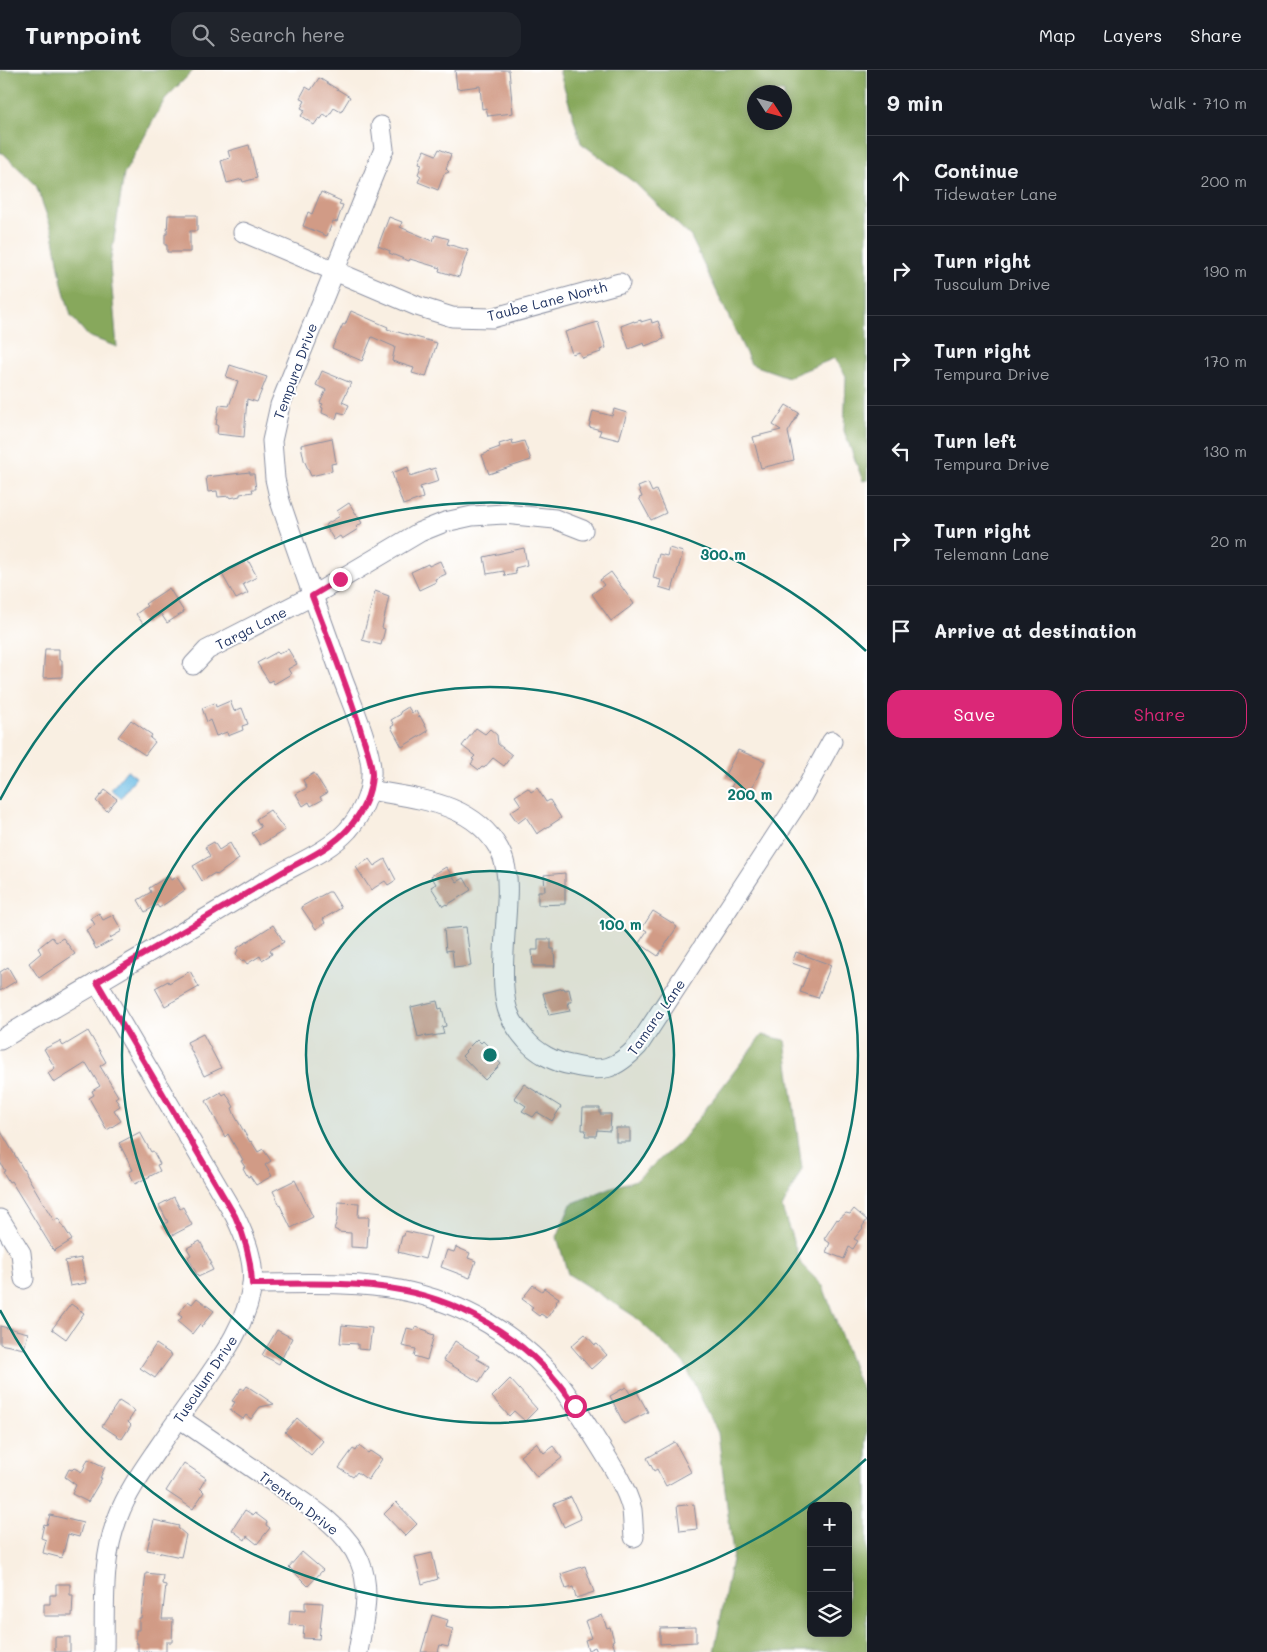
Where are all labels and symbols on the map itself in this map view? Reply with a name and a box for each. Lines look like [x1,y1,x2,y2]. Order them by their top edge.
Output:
north arrow [747,85,792,130]
street label: Taube Lane North [485,277,609,325]
street label: Tempura Drive [269,320,321,422]
text: 300 m [700,544,746,564]
route end [329,568,352,591]
street label: Targa Lane [212,602,290,654]
text: 200 m [728,784,773,804]
text: 100 m [598,914,642,934]
street label: Tamara Lane [623,975,689,1059]
centre of rings [481,1046,499,1064]
street label: Tusculum Drive [169,1331,241,1427]
route start [564,1395,587,1418]
street label: Trenton Drive [255,1467,343,1539]

